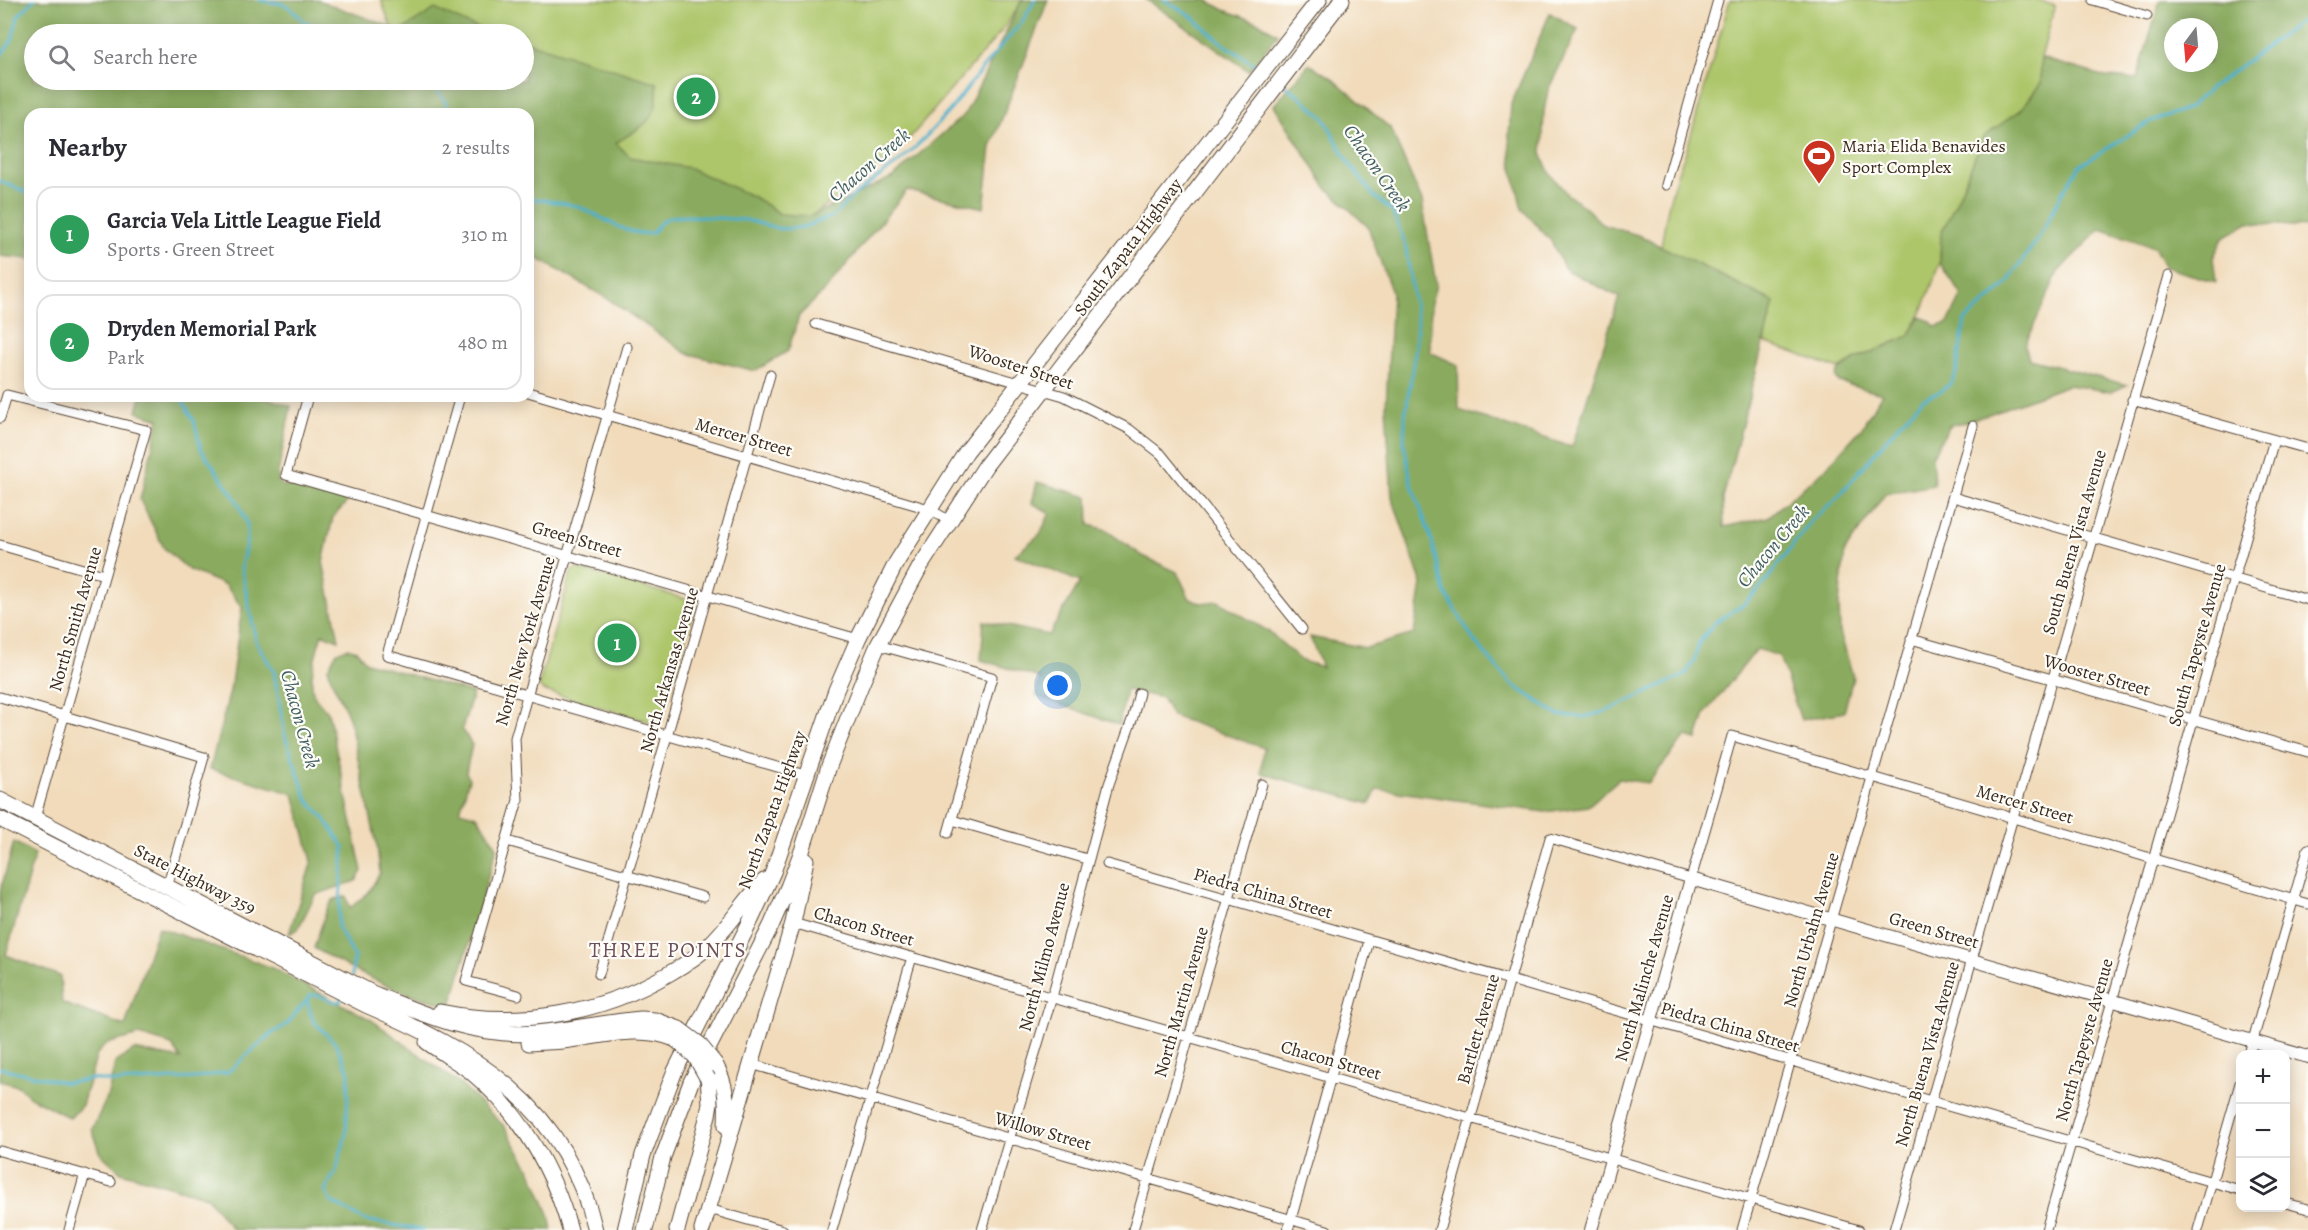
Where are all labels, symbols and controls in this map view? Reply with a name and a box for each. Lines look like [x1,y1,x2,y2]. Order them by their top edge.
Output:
north arrow [2164,18,2218,72]
search box [24,24,534,90]
icon: search [45,41,78,74]
text: Search here [93,42,198,72]
pin: 2 [676,74,716,120]
water label: Chacon Creek [1337,119,1417,217]
water label: Chacon Creek [822,122,916,208]
text: Nearby [48,130,127,165]
text: 2 results [442,134,510,161]
place label: Maria Elida Benavides Sport Complex [1842,134,2006,179]
sports icon: Maria Elida Benavides Sport Complex [1801,138,1837,185]
street label: South Zapata Highway [1068,172,1188,321]
text: Garcia Vela Little League Field [107,206,381,236]
text: 1 [66,221,73,248]
text: 310 m [462,221,508,248]
text: Sports · Green Street [107,236,275,263]
text: Dryden Memorial Park [107,314,316,344]
text: 2 [65,329,74,356]
text: 480 m [458,329,508,356]
street label: Wooster Street [964,338,1077,395]
text: Park [107,344,145,371]
street label: Mercer Street [693,412,795,462]
street label: South Buena Vista Avenue [2036,447,2112,637]
water label: Chacon Creek [1730,499,1816,593]
street label: Green Street [529,515,625,563]
street label: North Smith Avenue [43,544,107,694]
street label: North New York Avenue [489,553,561,729]
street label: South Tapeyste Avenue [2162,561,2232,729]
street label: North Arkansas Avenue [634,584,704,756]
pin: 1 [598,620,636,666]
street label: Wooster Street [2040,648,2153,702]
water label: Chacon Creek [274,667,326,771]
your location [1043,671,1072,700]
street label: North Zapata Highway [732,726,812,893]
street label: Mercer Street [1974,779,2076,829]
street label: State Highway 359 [130,838,260,920]
street label: North Urbahn Avenue [1777,850,1845,1010]
street label: Piedra China Street [1191,862,1335,924]
street label: North Milmo Avenue [1013,880,1075,1034]
street label: North Malinche Avenue [1609,892,1679,1064]
street label: Chacon Street [811,900,917,952]
street label: Green Street [1886,906,1982,954]
street label: North Martin Avenue [1148,924,1214,1080]
district label: THREE POINTS [589,936,747,964]
street label: North Tapeyste Avenue [2049,956,2119,1124]
street label: North Buena Vista Avenue [1889,958,1965,1150]
street label: Bartlett Avenue [1451,971,1505,1087]
street label: Piedra China Street [1658,996,1802,1058]
street label: Chacon Street [1278,1034,1384,1086]
map controls [2236,1050,2290,1212]
button: + [2236,1050,2290,1104]
button: − [2236,1104,2290,1158]
street label: Willow Street [991,1106,1094,1156]
button: layers [2236,1158,2290,1212]

